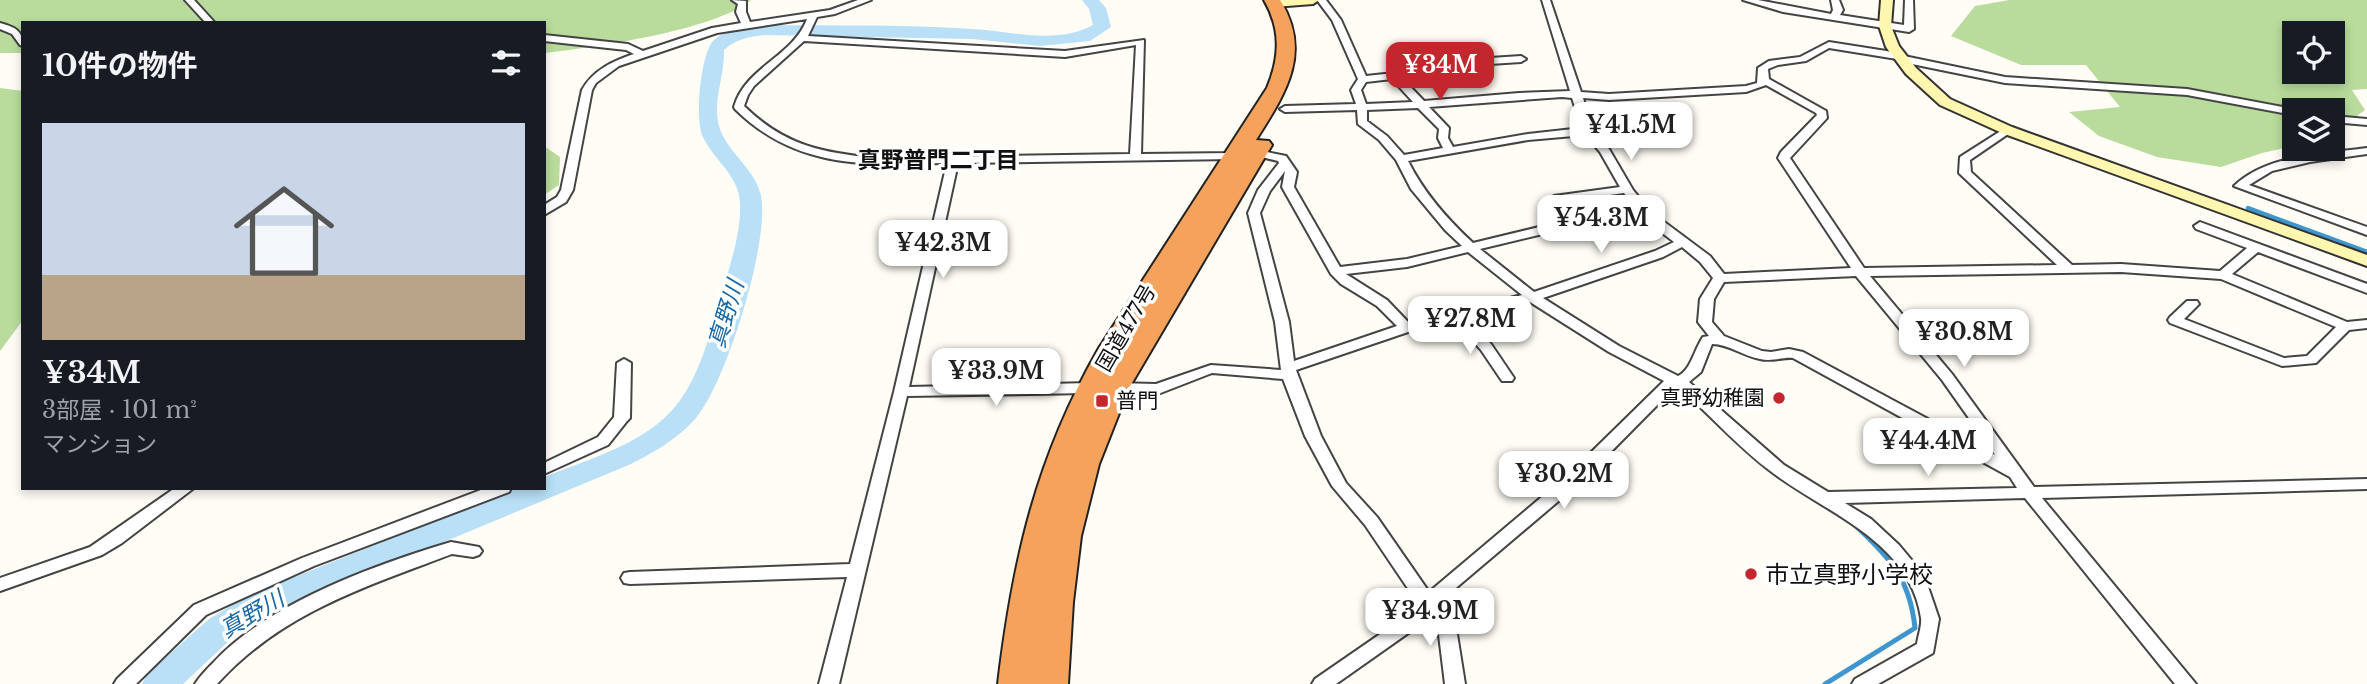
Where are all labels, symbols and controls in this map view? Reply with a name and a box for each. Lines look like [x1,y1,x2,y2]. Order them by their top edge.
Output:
map controls [2282,21,2345,161]
button: locate [2282,21,2345,84]
pin: ¥34M [1399,42,1481,102]
icon: filters [487,44,525,82]
text: 10件の物件 [42,47,198,84]
text: ¥34M [1402,51,1478,79]
button: layers [2282,98,2345,161]
pin: ¥41.5M [1574,102,1688,162]
text: ¥41.5M [1586,111,1676,139]
district label: 真野普門二丁目 [858,146,1019,174]
icon: home [221,168,347,294]
pin: ¥54.3M [1544,196,1658,255]
text: ¥54.3M [1553,204,1649,232]
pin: ¥42.3M [886,220,1000,280]
text: ¥42.3M [895,229,991,257]
water label: 真野川 [703,274,750,351]
street label: 国道477号 [1091,280,1161,376]
pin: ¥27.8M [1413,296,1527,356]
text: ¥27.8M [1424,305,1516,333]
pin: ¥30.8M [1907,310,2021,369]
text: ¥30.8M [1915,318,2013,346]
pin: ¥33.9M [939,348,1053,408]
text: ¥34M [42,354,141,391]
text: ¥33.9M [948,357,1044,385]
place label: 真野幼稚園 [1660,385,1765,411]
place label: 普門 [1116,388,1158,414]
marker: 真野幼稚園 [1771,390,1787,406]
marker: 普門 [1094,393,1110,409]
text: 3部屋 · 101 m² [42,396,197,424]
pin: ¥44.4M [1871,419,1985,478]
text: ¥44.4M [1879,427,1977,455]
text: マンション [42,430,157,458]
pin: ¥30.2M [1507,452,1621,511]
text: ¥30.2M [1515,460,1613,488]
place label: 市立真野小学校 [1765,560,1933,589]
marker: 市立真野小学校 [1743,566,1759,582]
water label: 真野川 [215,583,291,643]
pin: ¥34.9M [1373,588,1487,648]
text: ¥34.9M [1381,597,1479,625]

